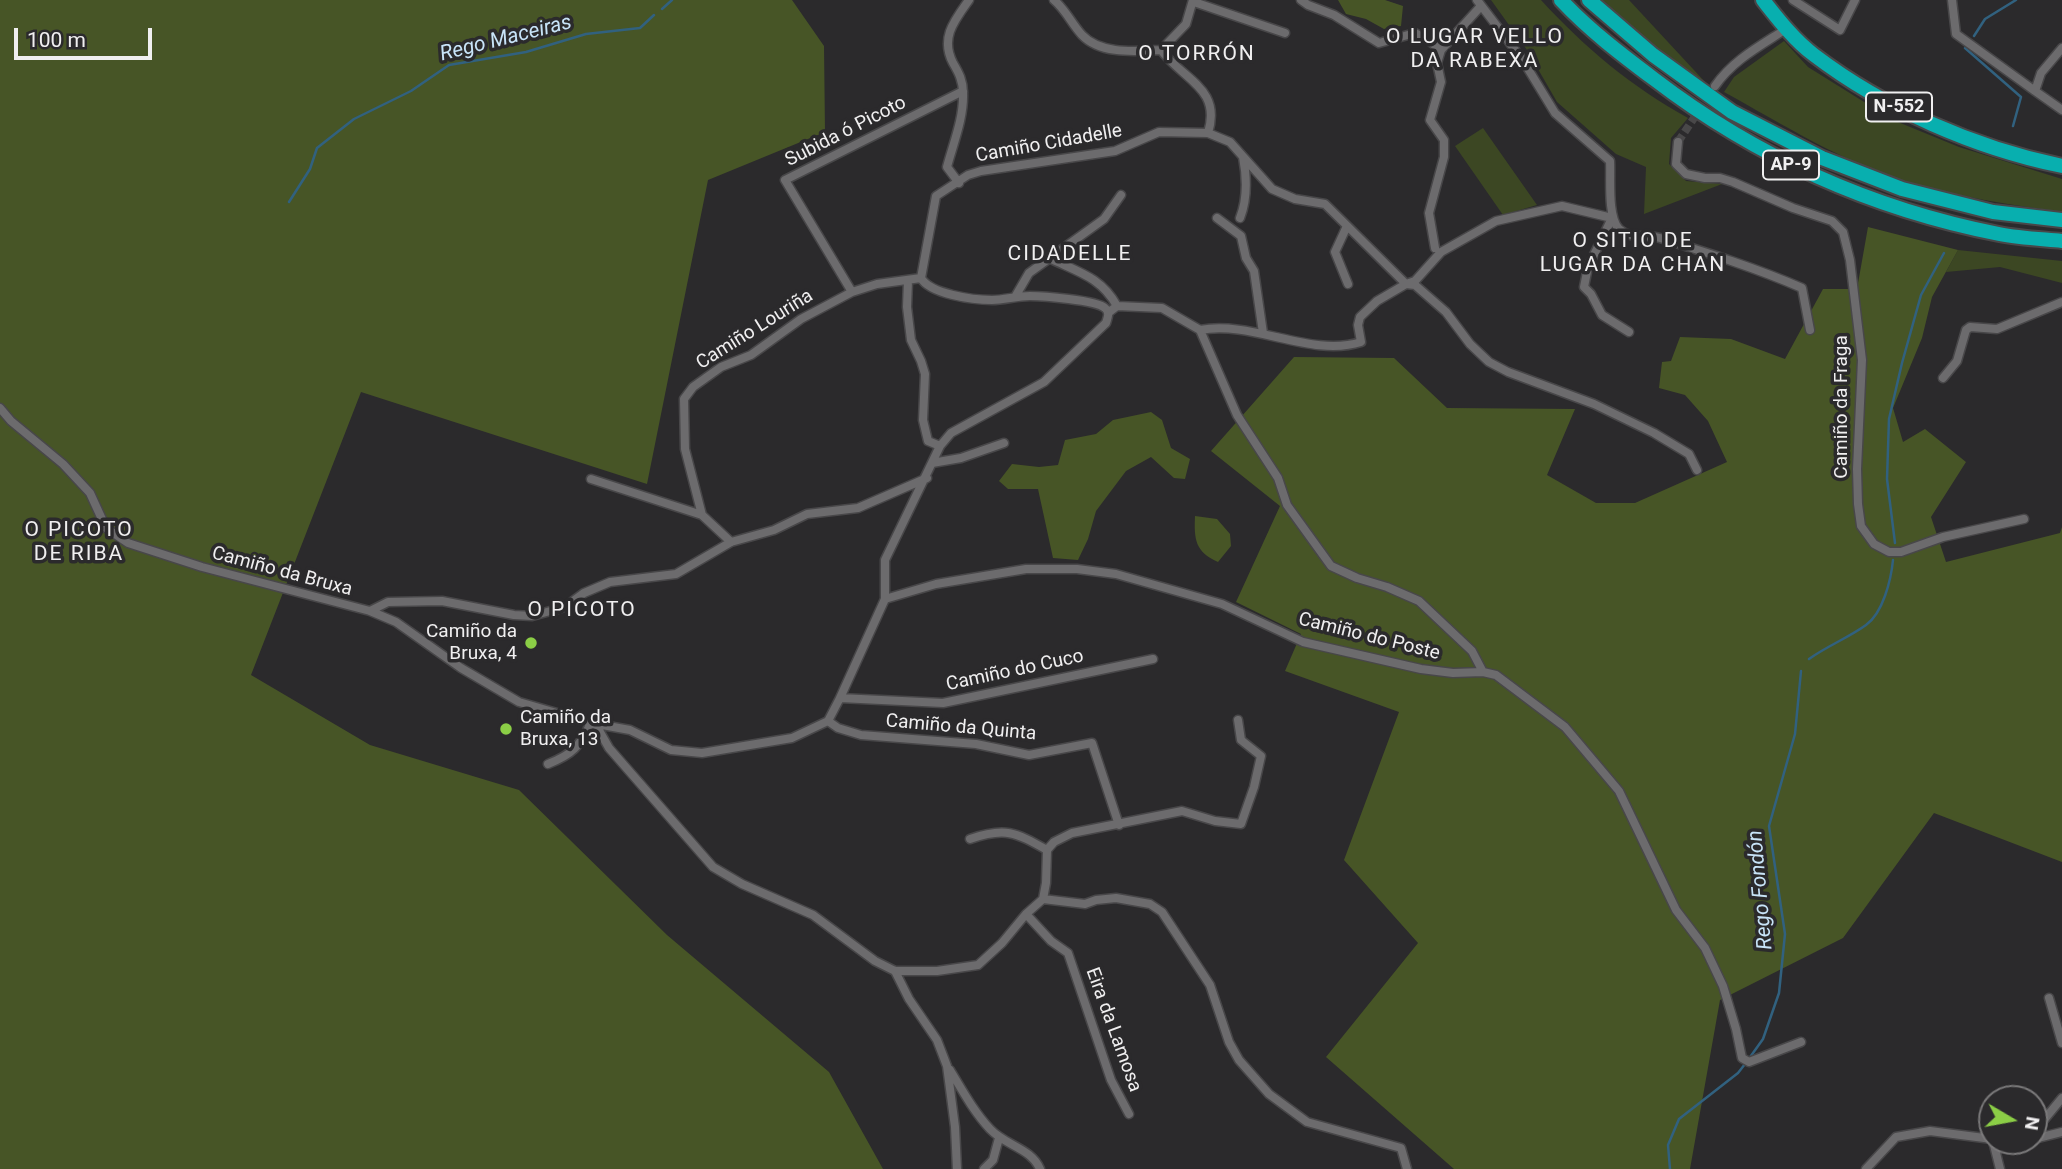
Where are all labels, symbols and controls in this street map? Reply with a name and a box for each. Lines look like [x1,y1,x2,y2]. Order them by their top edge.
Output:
water label: Rego Maceiras [437,10,575,68]
scale bar [18,14,156,58]
district label: O LUGAR VELLO DA RABEXA [1388,25,1562,75]
text: 100 m [27,28,86,52]
district label: O TORRÓN [1139,42,1255,68]
street label: Subida ó Picoto [782,92,910,172]
road number: N-552 [1866,92,1932,122]
street label: Camiño Cidadelle [974,120,1124,168]
road number: AP-9 [1763,150,1819,180]
district label: O SITIO DE LUGAR DA CHAN [1541,229,1725,279]
district label: CIDADELLE [1009,242,1131,268]
street label: Camiño Louriña [692,285,818,375]
street label: Camiño da Fraga [1831,335,1853,479]
district label: O PICOTO DE RIBA [25,518,133,568]
street label: Camiño da Bruxa [209,542,355,602]
district label: O PICOTO [528,598,636,624]
street label: Camiño do Poste [1296,608,1442,666]
place label: Camiño da Bruxa, 4 [426,621,517,665]
marker: Camiño da Bruxa, 4 [523,635,539,651]
street label: Camiño do Cuco [944,645,1086,697]
place label: Camiño da Bruxa, 13 [520,707,611,751]
street label: Camiño da Quinta [885,710,1037,746]
marker: Camiño da Bruxa, 13 [498,721,514,737]
water label: Rego Fondón [1743,829,1779,951]
street label: Eira da Lamosa [1080,965,1146,1095]
north arrow [1978,1085,2048,1155]
text: N [2020,1115,2045,1132]

